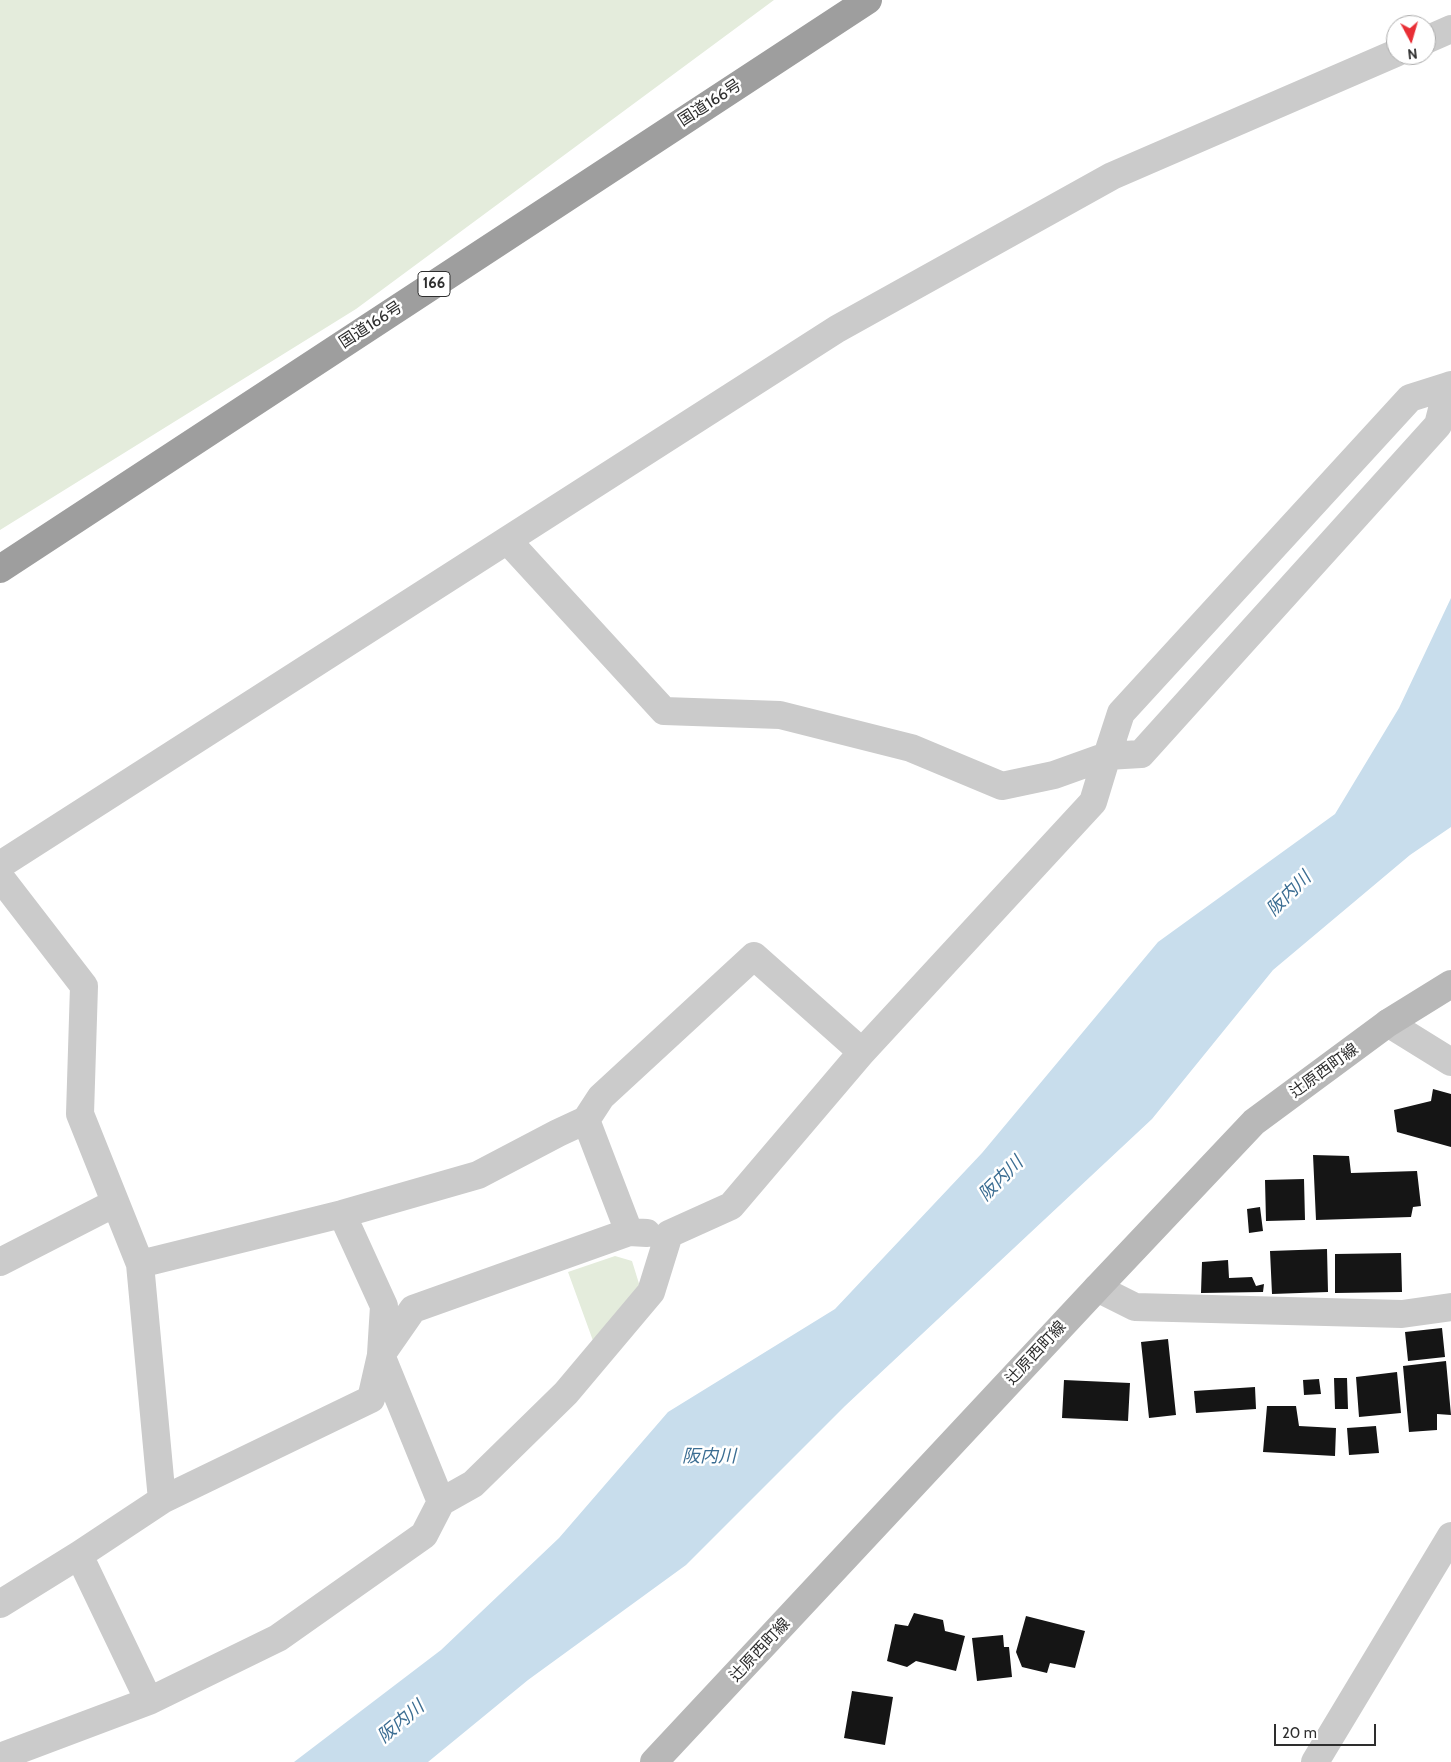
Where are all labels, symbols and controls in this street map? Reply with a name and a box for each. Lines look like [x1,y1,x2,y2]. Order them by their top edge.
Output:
north arrow [1386,15,1436,65]
text: N [1407,44,1418,63]
street label: 国道166号 [675,76,745,130]
road number: 166 [418,272,450,296]
street label: 国道166号 [336,298,406,352]
water label: 阪内川 [1262,867,1316,921]
street label: 辻原西町線 [1286,1040,1362,1102]
water label: 阪内川 [974,1152,1028,1206]
street label: 辻原西町線 [1002,1317,1070,1389]
water label: 阪内川 [682,1446,736,1468]
street label: 辻原西町線 [726,1614,794,1686]
water label: 阪内川 [373,1696,429,1748]
scale bar [1276,1714,1378,1746]
text: 20 m [1282,1724,1317,1742]

